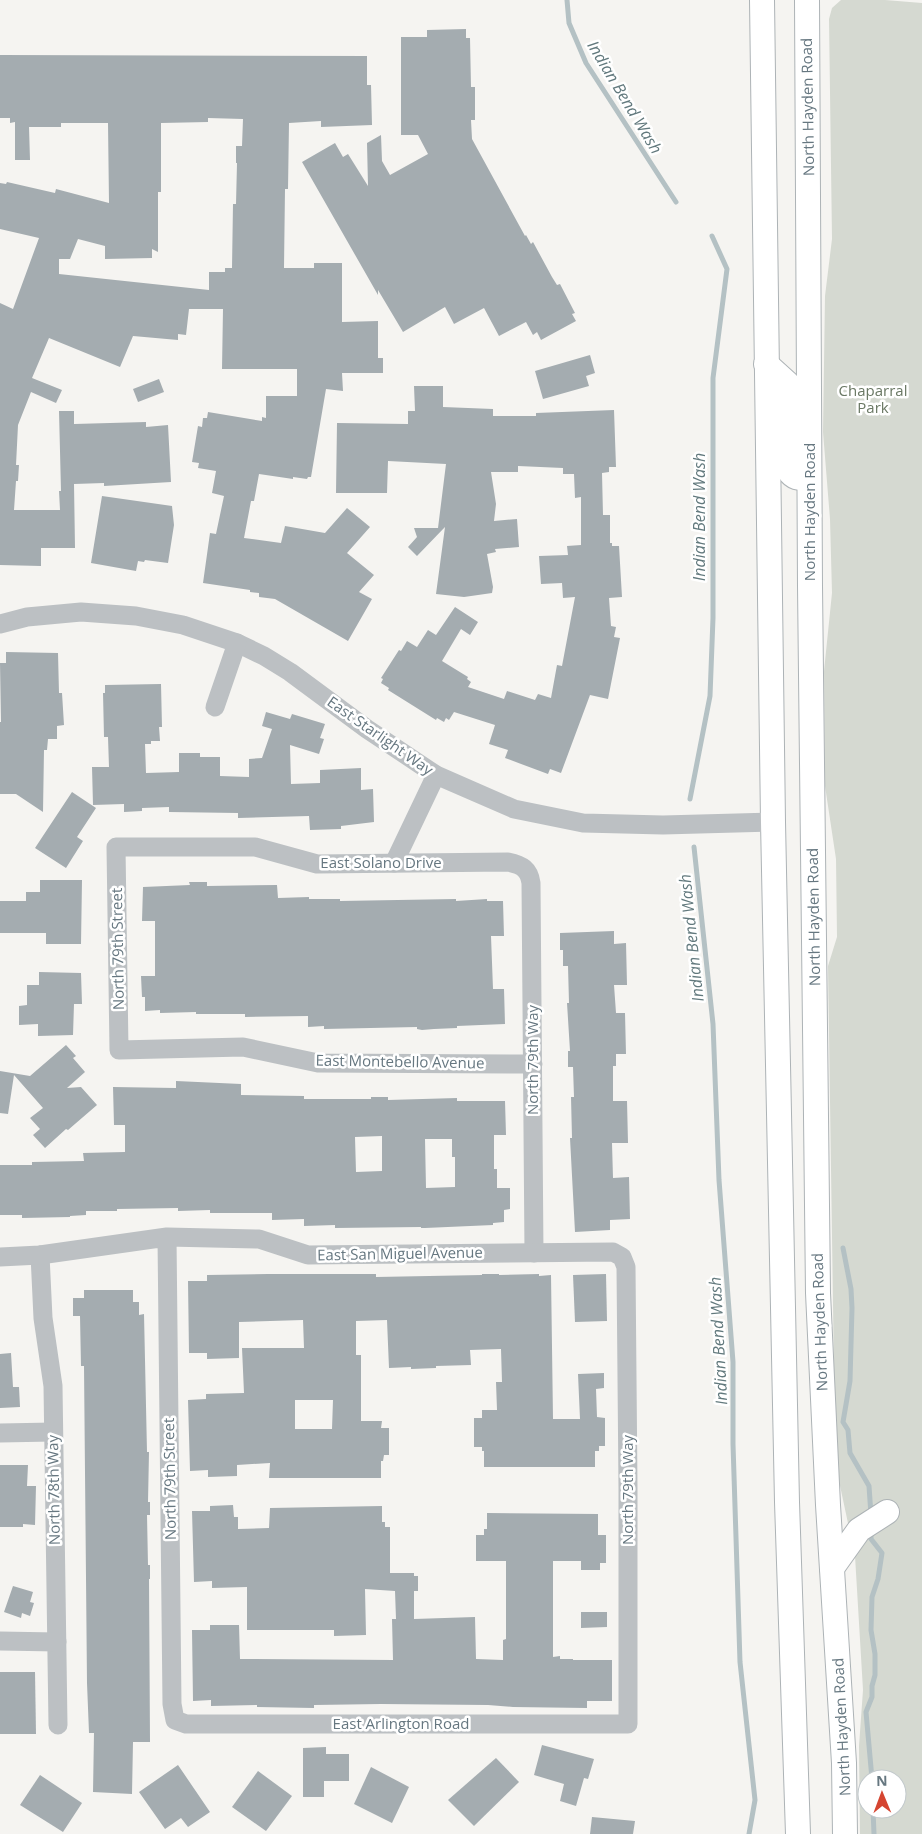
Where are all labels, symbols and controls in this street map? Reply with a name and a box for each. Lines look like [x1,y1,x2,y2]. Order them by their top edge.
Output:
water label: Indian Bend Wash [583,36,667,158]
street label: North Hayden Road [796,38,818,176]
park label: Chaparral Park [839,380,907,417]
street label: North Hayden Road [799,443,819,581]
water label: Indian Bend Wash [688,453,710,581]
street label: East Starlight Way [324,691,438,779]
street label: North Hayden Road [802,848,824,986]
street label: East Solano Drive [320,852,442,872]
water label: Indian Bend Wash [673,873,709,1003]
street label: North 79th Street [106,888,128,1010]
street label: North 79th Way [522,1004,542,1115]
street label: East Montebello Avenue [315,1050,485,1072]
street label: East San Miguel Avenue [317,1242,483,1264]
street label: North Hayden Road [807,1253,831,1391]
water label: Indian Bend Wash [704,1276,732,1406]
street label: North 79th Street [158,1418,180,1540]
street label: North 78th Way [42,1434,64,1545]
street label: North 79th Way [617,1434,637,1545]
street label: North Hayden Road [827,1657,855,1797]
street label: East Arlington Road [333,1713,469,1733]
north arrow [857,1769,907,1819]
text: N [876,1771,888,1790]

